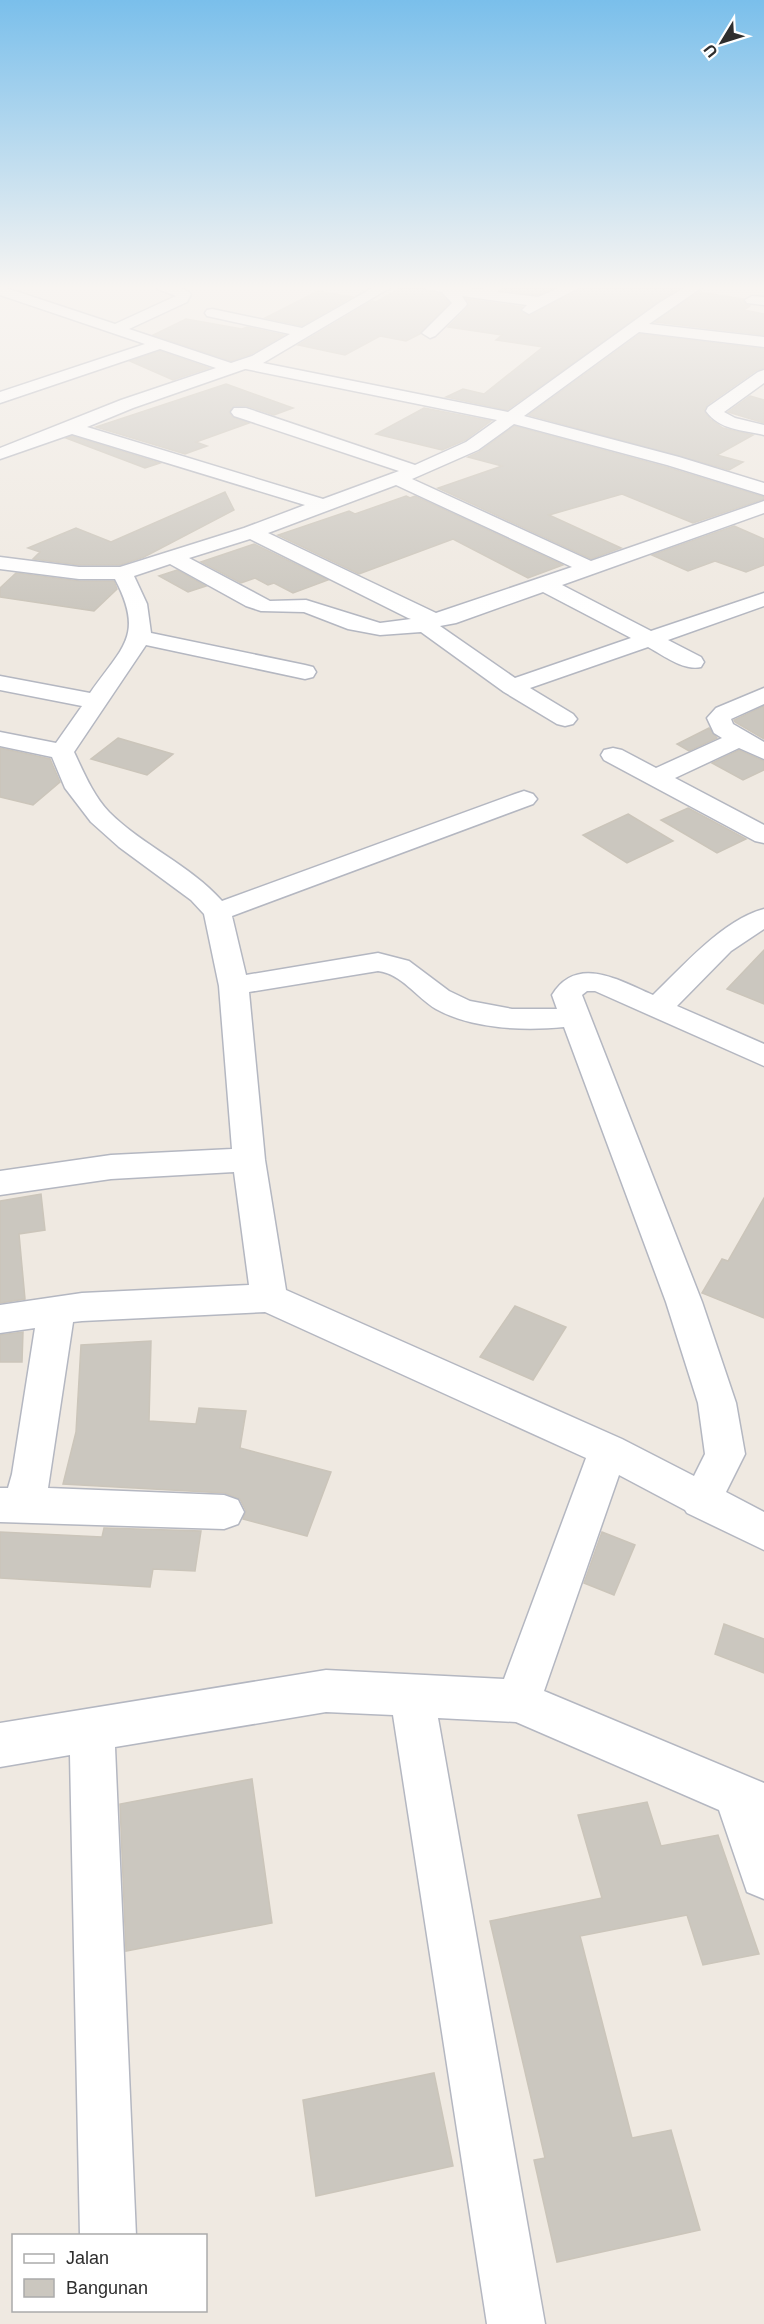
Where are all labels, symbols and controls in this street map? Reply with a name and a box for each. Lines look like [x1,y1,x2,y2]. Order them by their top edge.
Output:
north arrow [692,12,752,72]
text: U [700,41,721,61]
legend [12,2234,207,2312]
text: Jalan [66,2248,109,2268]
text: Bangunan [66,2278,148,2298]

